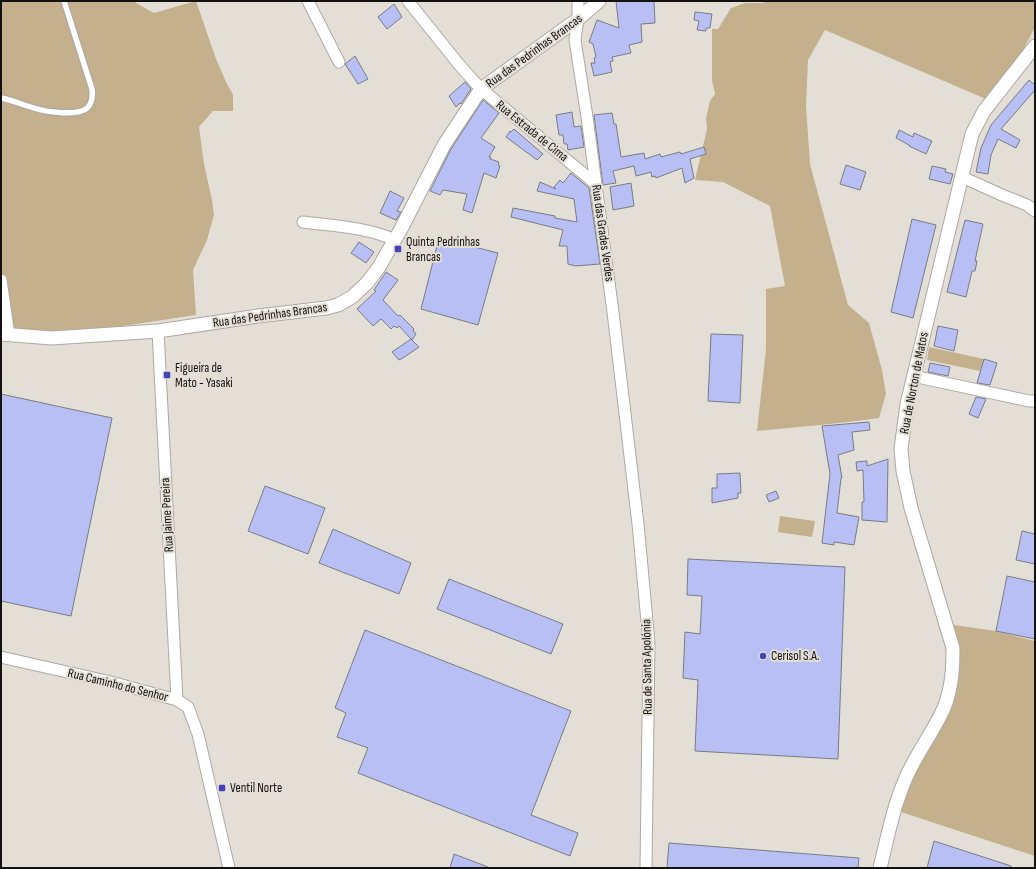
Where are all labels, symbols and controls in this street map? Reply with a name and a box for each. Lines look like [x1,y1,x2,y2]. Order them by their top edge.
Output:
street label: Rua das Pedrinhas Brancas [483,10,586,91]
street label: Rua Estrada de Cima [493,97,571,165]
street label: Rua das Grades Verdes [588,184,618,283]
place label: Quinta Pedrinhas Brancas [406,234,480,265]
marker: Quinta Pedrinhas Brancas [393,244,403,254]
street label: Rua das Pedrinhas Brancas [212,299,329,331]
street label: Rua de Norton de Matos [896,330,932,435]
place label: Figueira de Mato - Yasaki [175,360,233,391]
marker: Figueira de Mato - Yasaki [162,370,172,380]
street label: Rua Jaime Pereira [157,477,177,553]
street label: Rua de Santa Apolónia [638,619,656,715]
place label: Cerisol S.A. [771,648,819,664]
marker: Cerisol S.A. [758,651,768,661]
street label: Rua Caminho do Senhor [66,665,170,705]
place label: Ventil Norte [230,780,282,796]
marker: Ventil Norte [217,783,227,793]

